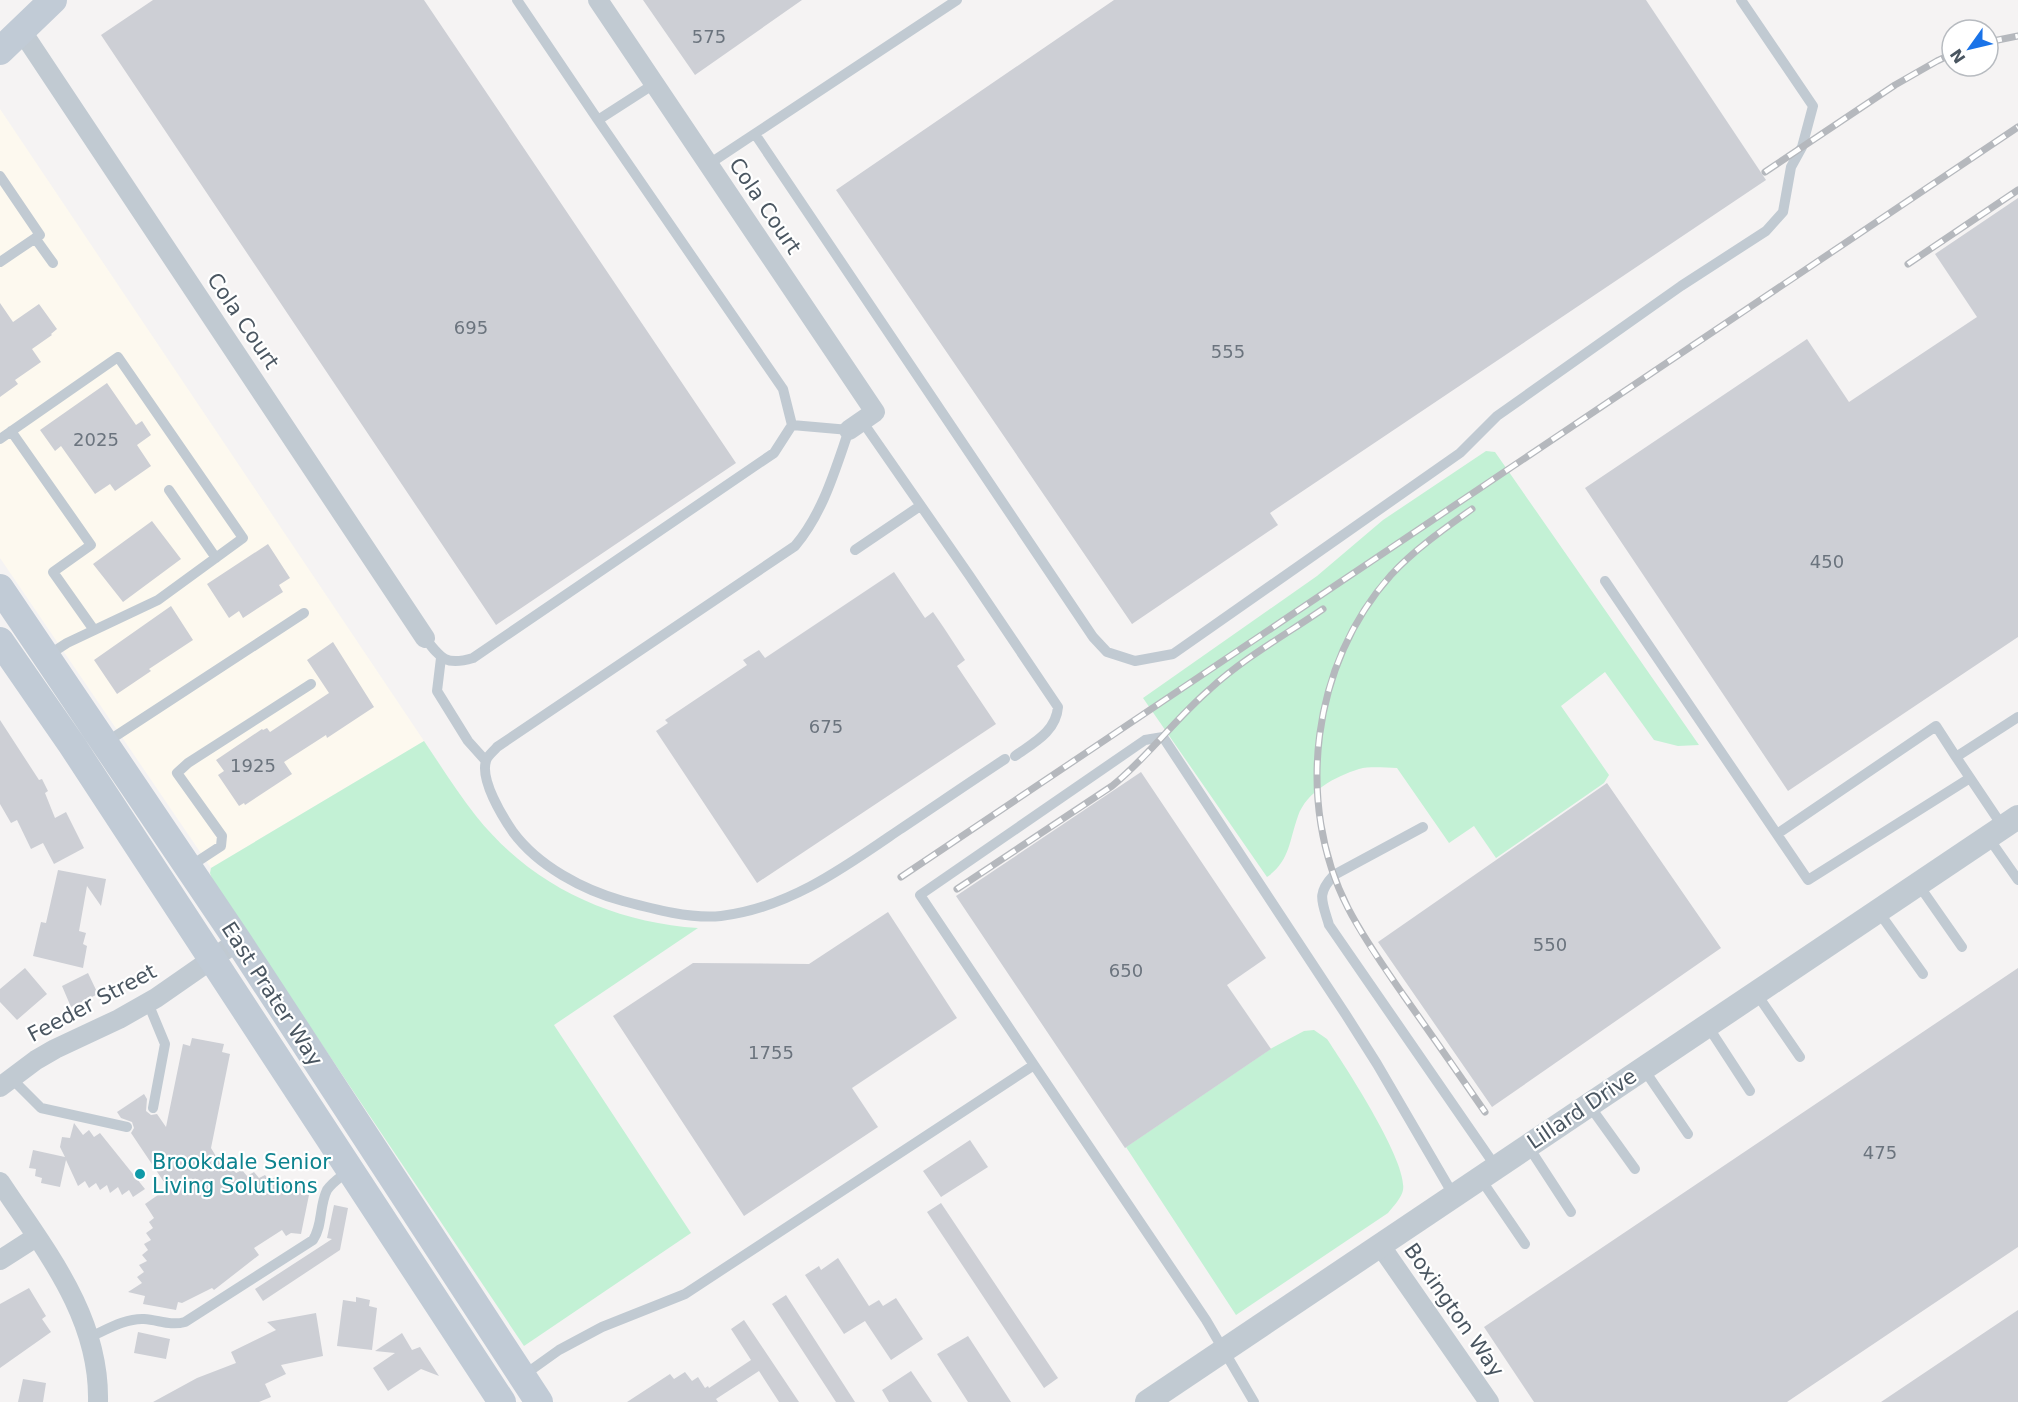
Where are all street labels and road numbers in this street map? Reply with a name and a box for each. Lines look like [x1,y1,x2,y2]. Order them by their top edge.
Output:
street label: Cola Court [724,153,806,259]
street label: Cola Court [202,268,284,374]
street label: East Prater Way [216,917,328,1071]
street label: Feeder Street [24,959,160,1047]
street label: Lillard Drive [1523,1064,1641,1154]
street label: Boxington Way [1399,1239,1509,1381]

